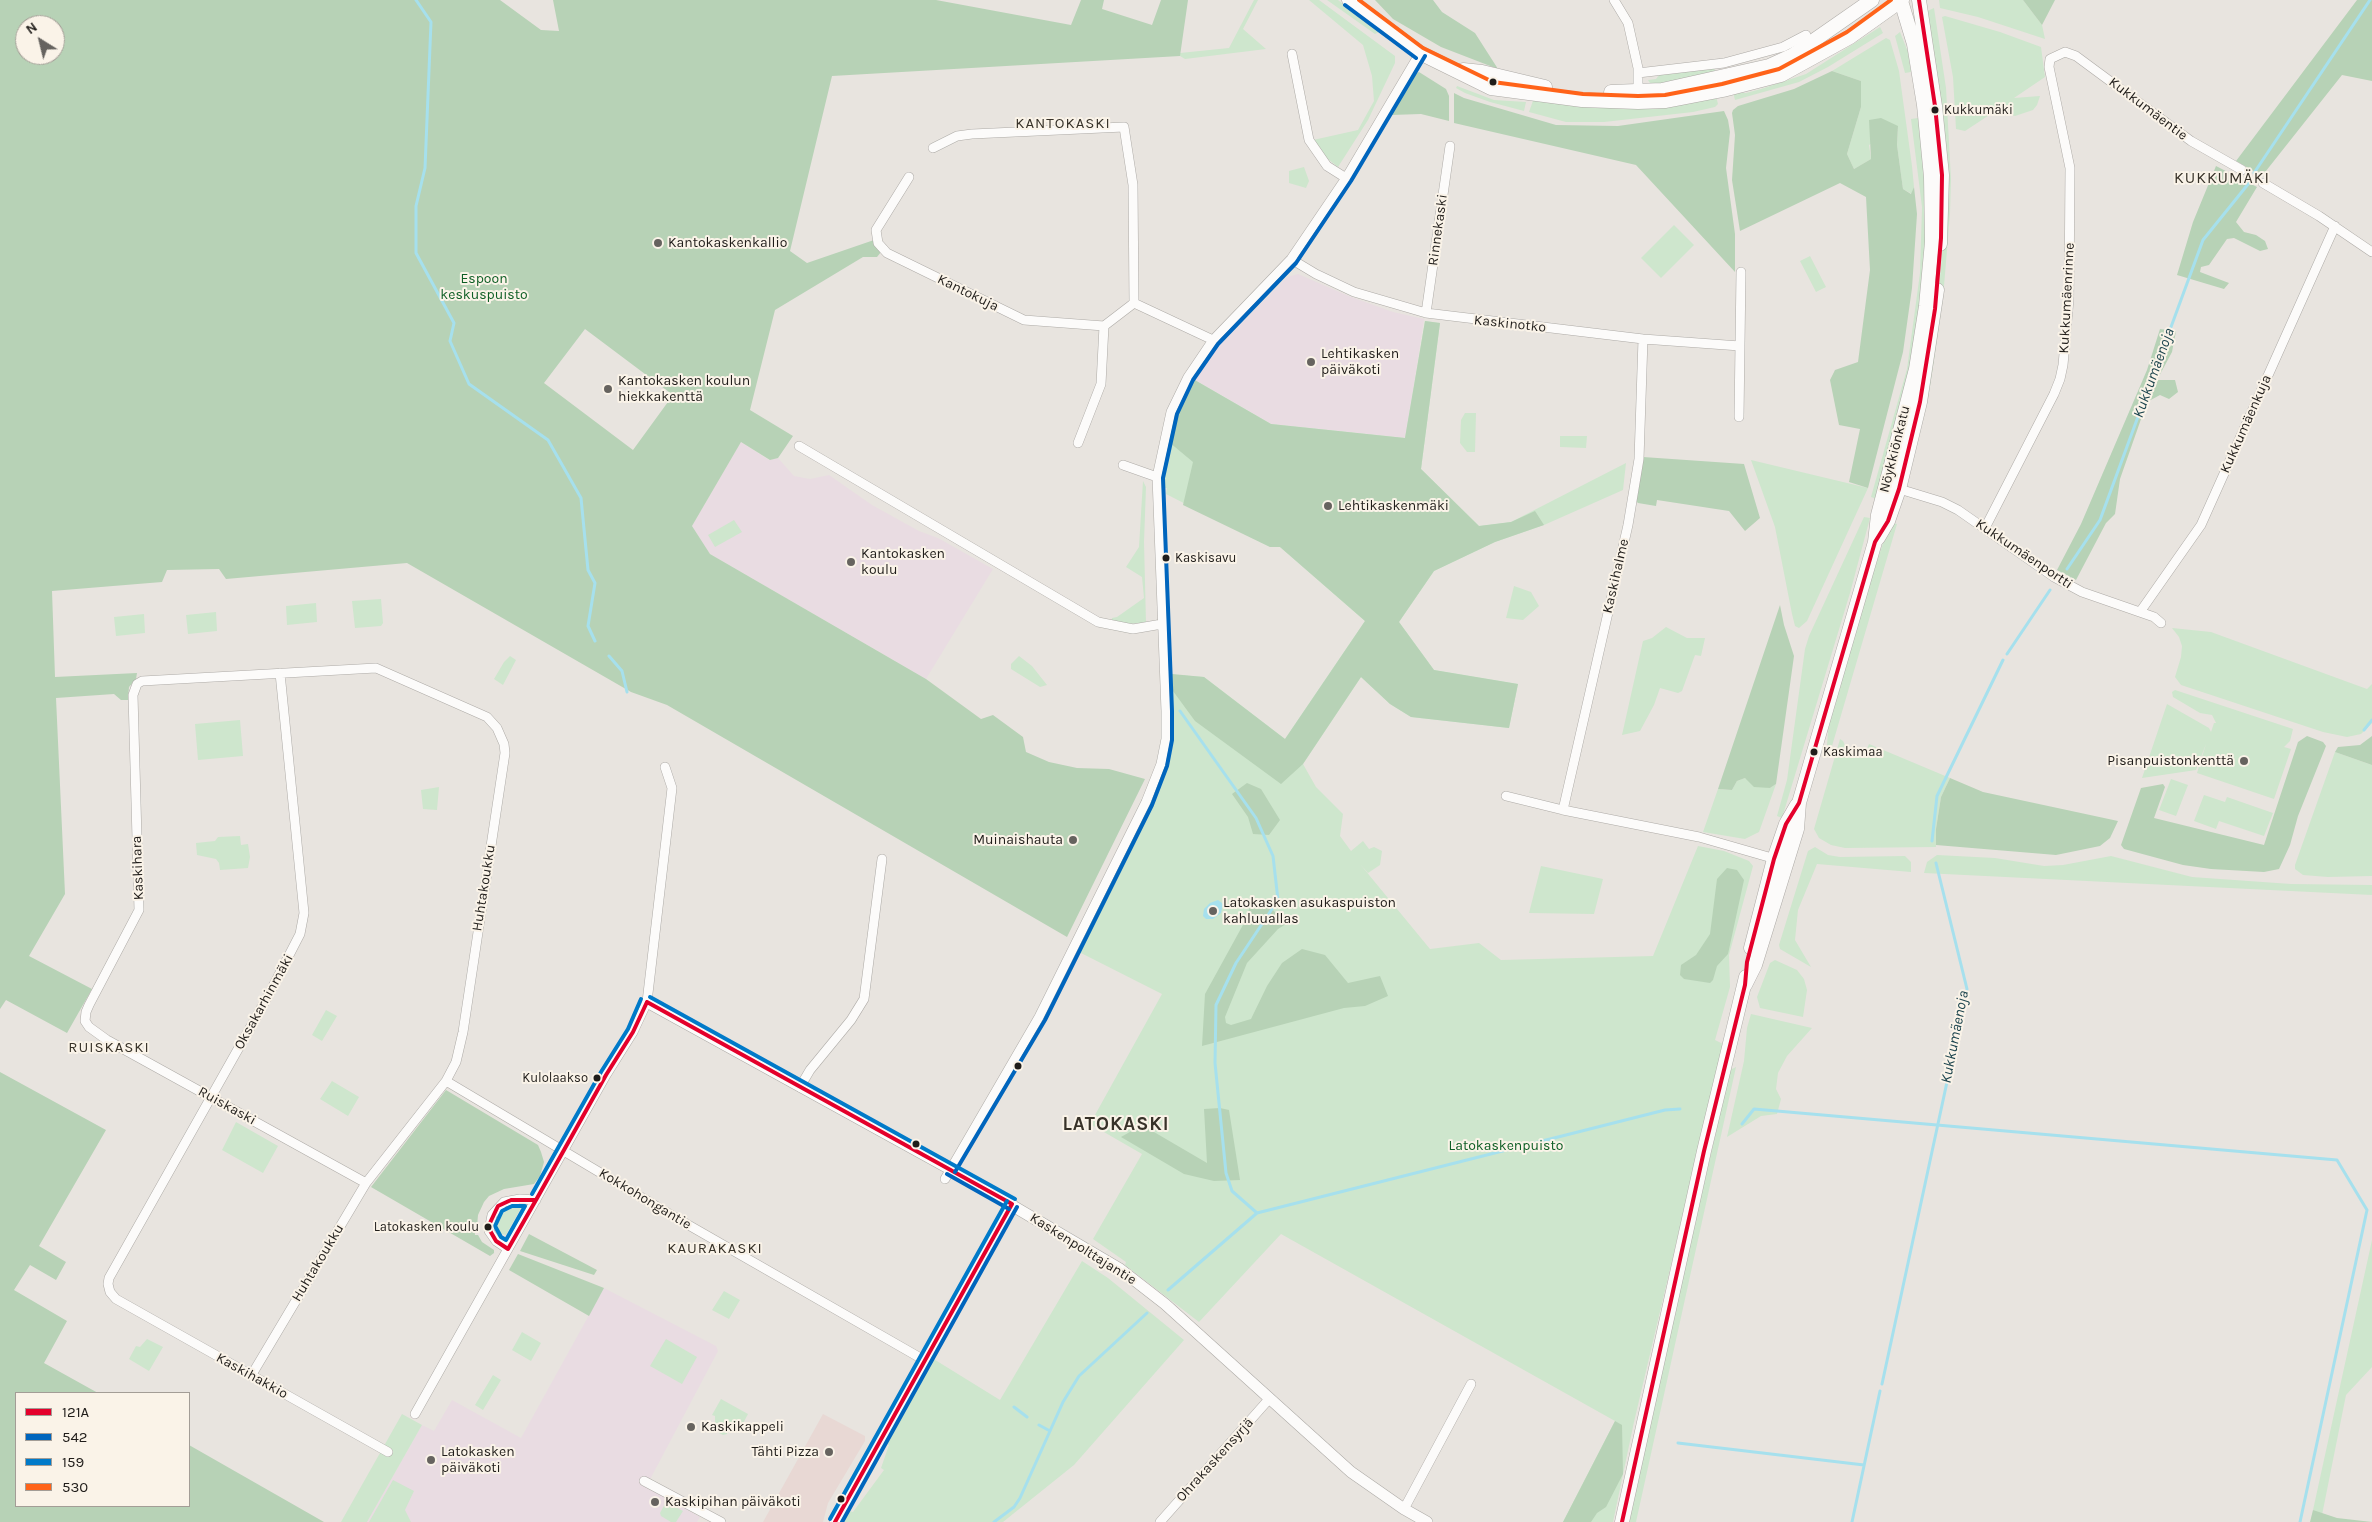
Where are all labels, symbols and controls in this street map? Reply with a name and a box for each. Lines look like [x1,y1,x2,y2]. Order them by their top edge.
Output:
north arrow [15,15,65,65]
text: N [22,18,41,38]
street label: Kukkumäentie [2105,74,2191,144]
unlabelled marker [1488,77,1498,87]
place label: Kukkumäki [1944,102,2013,118]
marker: Kukkumäki [1930,105,1940,115]
district label: KANTOKASKI [1014,115,1112,133]
district label: KUKKUMÄKI [2173,168,2271,188]
street label: Rinnekaski [1425,193,1451,267]
place label: Kantokaskenkallio [668,235,787,251]
marker: Kantokaskenkallio [652,237,664,249]
street label: Kukkumäenrinne [2056,242,2078,354]
park label: Espoon keskuspuisto [440,271,528,304]
street label: Kantokuja [935,271,1001,315]
street label: Kaskinotko [1473,312,1547,336]
water label: Kukkumäenoja [2129,326,2179,420]
place label: Lehtikasken päiväkoti [1321,346,1399,378]
marker: Lehtikasken päiväkoti [1305,356,1317,368]
street label: Kukkumäenkuja [2217,372,2275,476]
place label: Kantokasken koulun hiekkakenttä [618,373,750,406]
marker: Kantokasken koulun hiekkakenttä [602,383,614,395]
street label: Nöykkiönkatu [1876,404,1914,494]
place label: Lehtikaskenmäki [1338,498,1449,514]
marker: Lehtikaskenmäki [1322,500,1334,512]
street label: Kukkumäenportti [1972,515,2076,593]
street label: Kaskihalme [1599,537,1633,615]
place label: Kantokasken koulu [861,546,945,578]
place label: Kaskisavu [1175,550,1236,566]
marker: Kaskisavu [1161,553,1171,563]
marker: Kantokasken koulu [845,556,857,568]
place label: Kaskimaa [1823,744,1883,760]
marker: Kaskimaa [1809,747,1819,757]
place label: Pisanpuistonkenttä [2107,753,2234,769]
marker: Pisanpuistonkenttä [2238,755,2250,767]
place label: Muinaishauta [973,832,1063,848]
marker: Muinaishauta [1067,834,1079,846]
street label: Kaskihara [128,835,148,901]
street label: Huhtakoukku [469,843,499,933]
place label: Latokasken asukaspuiston kahluuallas [1223,895,1396,928]
marker: Latokasken asukaspuiston kahluuallas [1207,905,1219,917]
street label: Oksakarhinmäki [231,951,297,1053]
water label: Kukkumäenoja [1937,989,1973,1085]
district label: RUISKASKI [67,1039,151,1057]
unlabelled marker [1013,1061,1023,1071]
place label: Kulolaakso [522,1070,588,1086]
marker: Kulolaakso [592,1073,602,1083]
street label: Ruiskaski [195,1083,259,1129]
district label: LATOKASKI [1061,1114,1171,1136]
park label: Latokaskenpuisto [1449,1138,1563,1154]
unlabelled marker [911,1139,921,1149]
street label: Kokkohongantie [596,1165,694,1233]
street label: Kaskenpolttajantie [1027,1209,1139,1289]
place label: Latokasken koulu [374,1219,479,1235]
street label: Huhtakoukku [288,1221,348,1305]
marker: Latokasken koulu [483,1222,493,1232]
district label: KAURAKASKI [666,1240,764,1258]
street label: Kaskihakkio [213,1349,291,1403]
legend [15,1392,190,1507]
text: 121A [62,1403,89,1421]
street label: Ohrakaskensyrjä [1173,1414,1257,1506]
place label: Kaskikappeli [701,1419,784,1435]
marker: Kaskikappeli [685,1421,697,1433]
text: 542 [62,1428,88,1446]
place label: Latokasken päiväkoti [441,1444,515,1476]
place label: Tähti Pizza [751,1444,819,1460]
marker: Tähti Pizza [823,1446,835,1458]
text: 159 [62,1453,84,1471]
marker: Latokasken päiväkoti [425,1454,437,1466]
text: 530 [62,1478,88,1496]
place label: Kaskipihan päiväkoti [665,1494,801,1510]
unlabelled marker [836,1494,846,1504]
marker: Kaskipihan päiväkoti [649,1496,661,1508]

